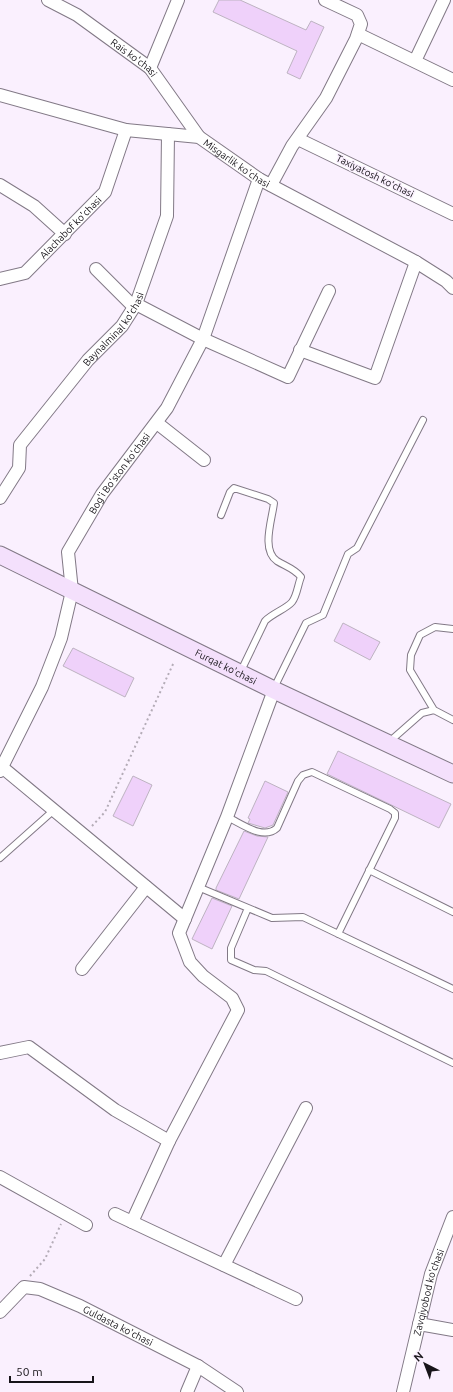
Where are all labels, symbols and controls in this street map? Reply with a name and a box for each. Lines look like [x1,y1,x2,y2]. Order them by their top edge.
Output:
street label: Rais ko'chasi [109,36,160,78]
street label: Misgarlik ko'chasi [202,137,272,189]
street label: Taxiyatosh koʻchasi [334,152,416,200]
street label: Alachabof ko'chasi [37,194,103,261]
street label: Baynalminal ko'chasi [80,290,145,368]
street label: Bog'i Bo'ston ko'chasi [86,431,152,515]
street label: Furqat ko'chasi [194,647,259,686]
street label: Zavqiyobod ko'chasi [411,1247,446,1337]
street label: Guldasta ko'chasi [81,1303,155,1348]
north arrow [405,1344,445,1384]
text: N [411,1349,425,1364]
scale bar [10,1358,93,1384]
text: 50 m [16,1365,43,1378]

